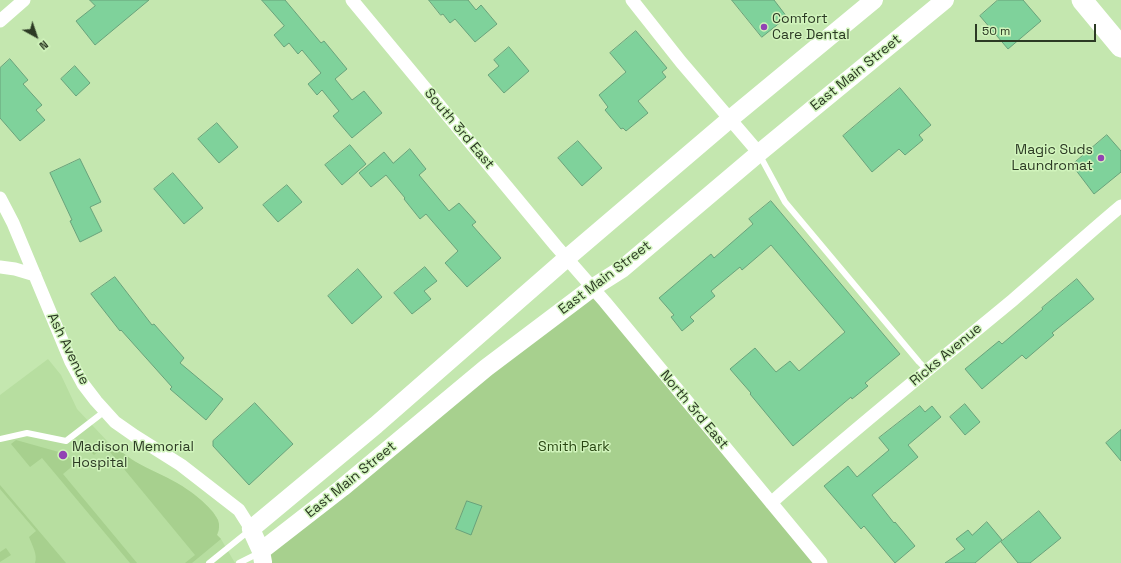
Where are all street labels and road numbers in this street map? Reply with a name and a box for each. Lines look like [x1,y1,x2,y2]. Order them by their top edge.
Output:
street label: East Main Street [807,31,905,115]
street label: South 3rd East [420,85,498,173]
street label: East Main Street [555,238,655,318]
street label: Ash Avenue [43,310,93,388]
street label: Ricks Avenue [907,320,985,390]
street label: North 3rd East [656,367,732,453]
street label: East Main Street [302,438,400,522]

